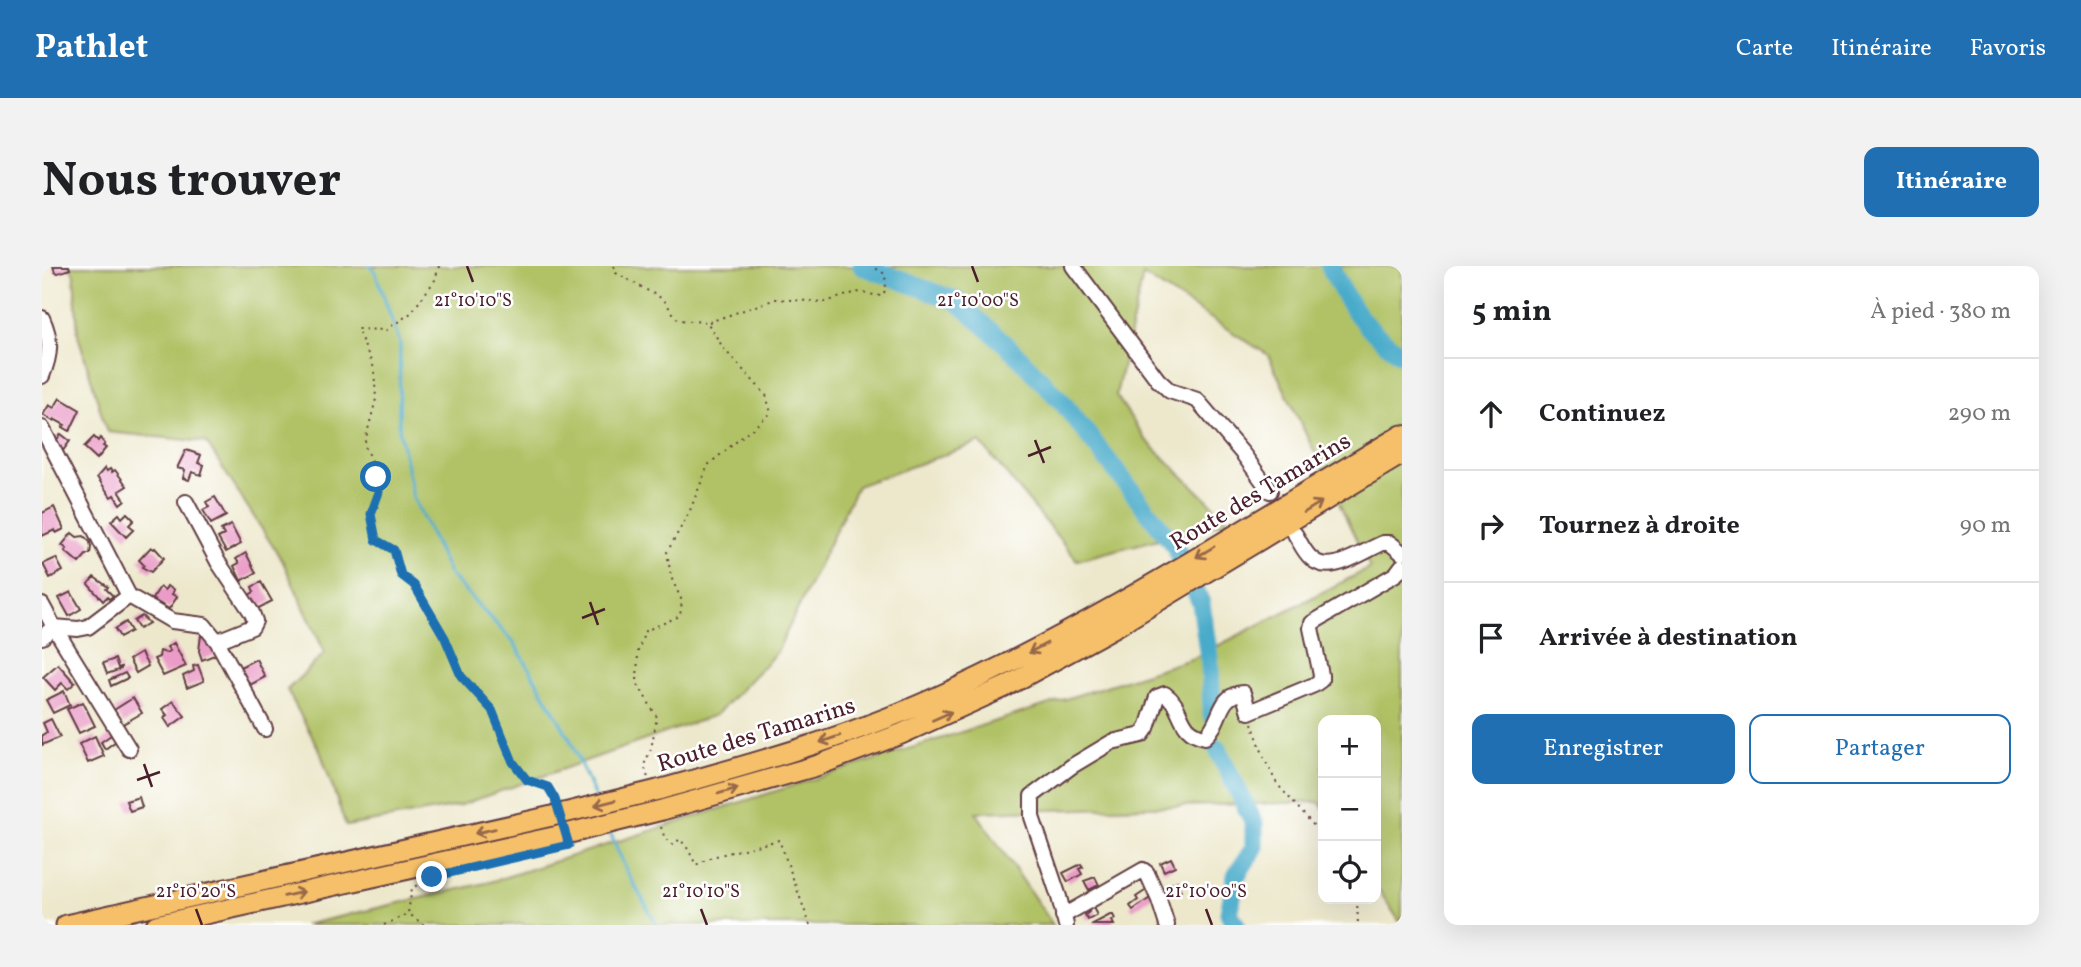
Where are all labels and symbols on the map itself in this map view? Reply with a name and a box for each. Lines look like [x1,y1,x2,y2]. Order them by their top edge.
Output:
text: 21°10'10"S [434,289,512,314]
text: 21°10'00"S [937,289,1019,314]
street label: Route des Tamarins [1164,425,1358,560]
route start [360,461,391,492]
one-way arrow [1303,500,1323,514]
one-way arrow [1195,546,1216,559]
one-way arrow [1028,642,1049,656]
street label: Route des Tamarins [653,690,860,782]
one-way arrow [931,709,952,722]
one-way arrow [819,734,841,746]
one-way arrow [716,784,738,797]
one-way arrow [594,797,617,810]
one-way arrow [474,825,497,839]
route end [416,861,447,892]
text: 21°10'20"S [156,880,236,905]
text: 21°10'10"S [662,880,740,905]
text: 21°10'00"S [1165,880,1247,905]
one-way arrow [282,887,305,900]

